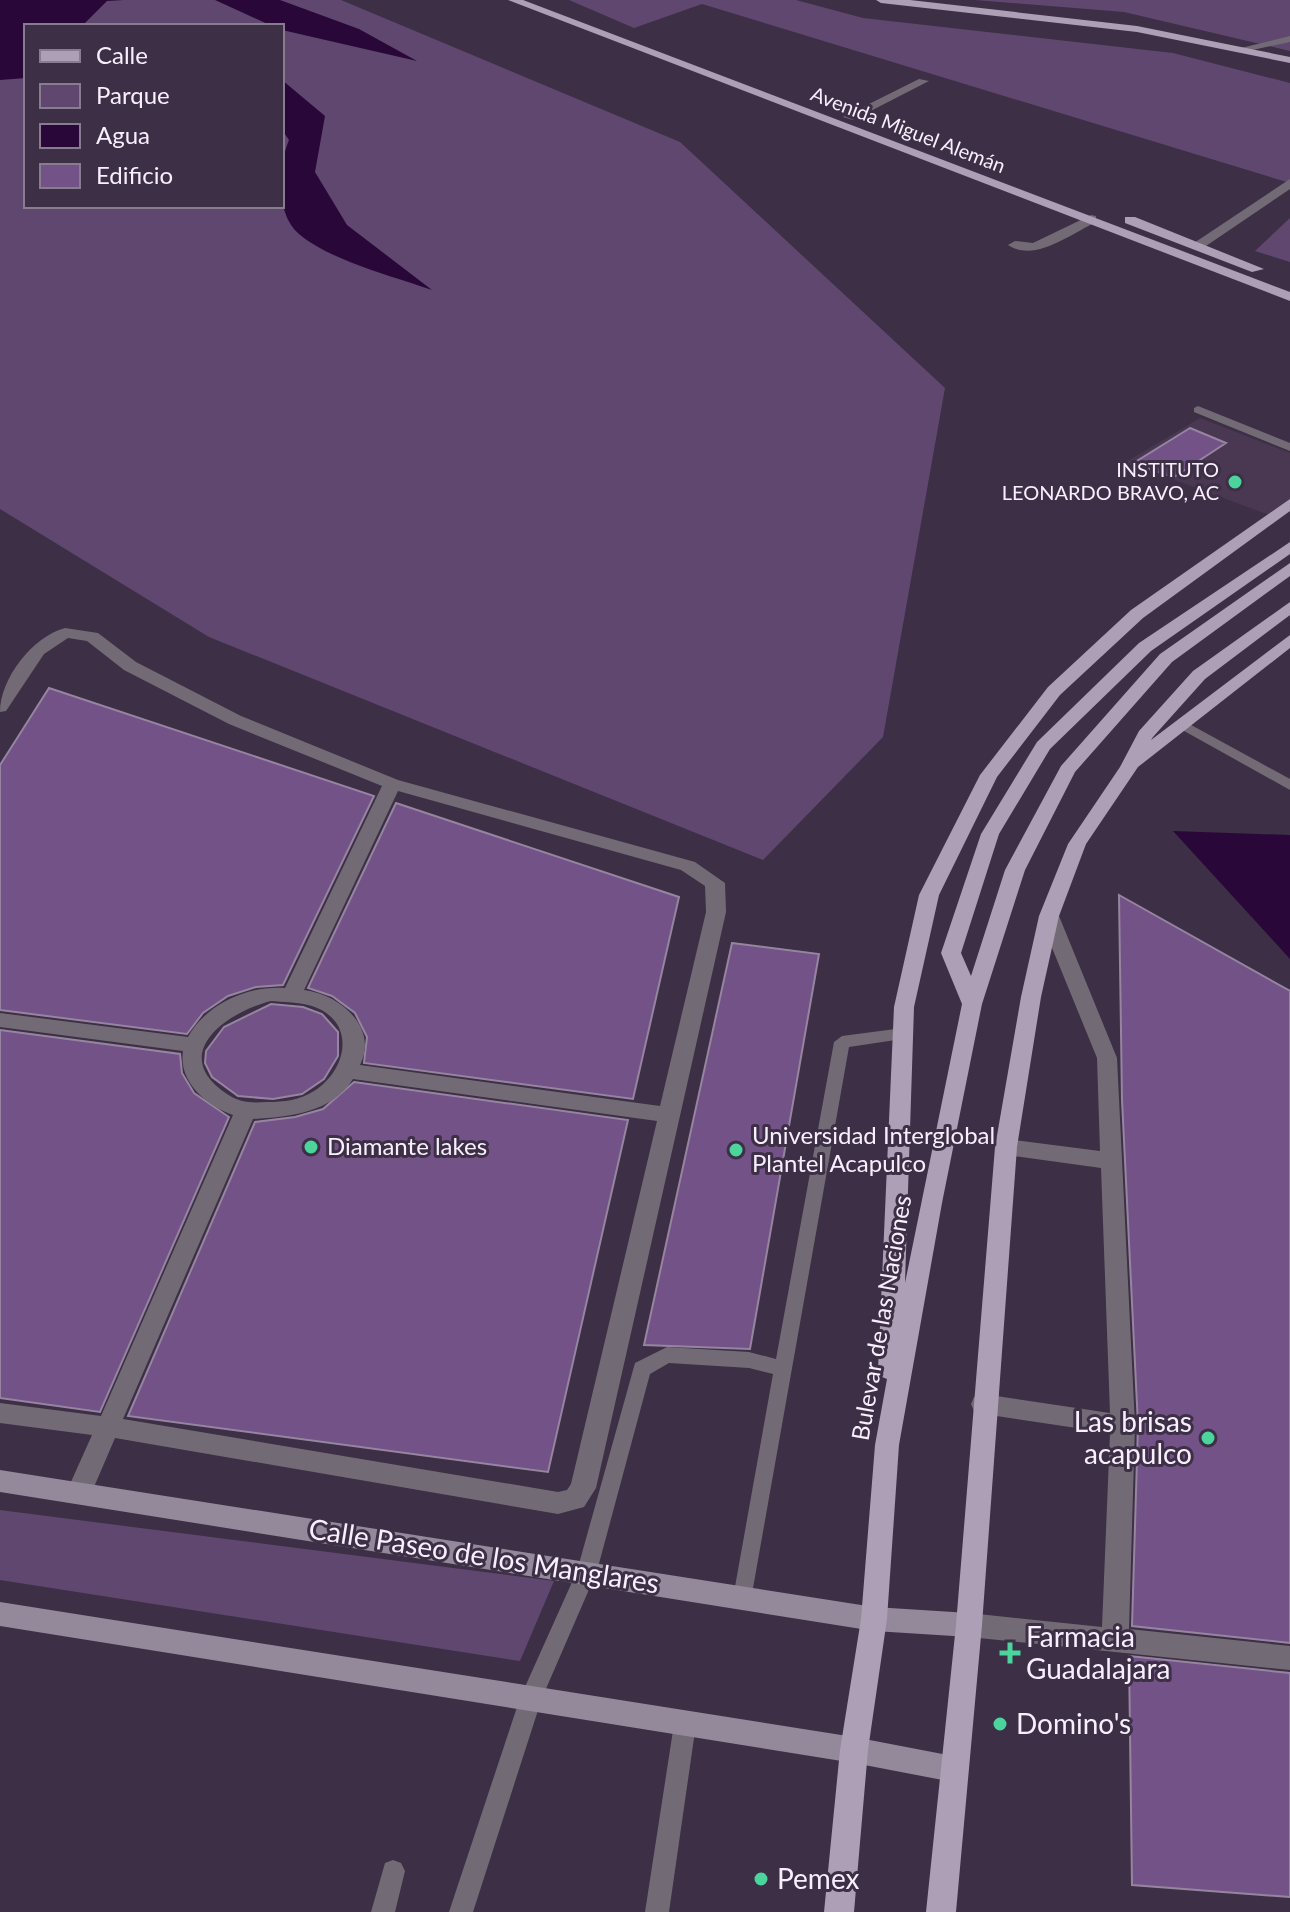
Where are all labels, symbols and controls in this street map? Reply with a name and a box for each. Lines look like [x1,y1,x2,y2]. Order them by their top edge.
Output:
legend [24,24,284,208]
text: Calle [96,40,148,69]
text: Parque [96,80,170,109]
street label: Avenida Miguel Alemán [808,81,1009,177]
text: Agua [96,120,150,149]
text: Edificio [96,160,173,189]
place label: INSTITUTO LEONARDO BRAVO, AC [1002,457,1219,504]
marker: INSTITUTO LEONARDO BRAVO, AC [1226,473,1244,491]
place label: Universidad Interglobal Plantel Acapulco [752,1120,995,1177]
place label: Diamante lakes [327,1131,487,1160]
marker: Diamante lakes [302,1138,320,1156]
marker: Universidad Interglobal Plantel Acapulco [727,1141,745,1159]
street label: Bulevar de las Naciones [845,1193,916,1443]
place label: Las brisas acapulco [1074,1404,1192,1470]
marker: Las brisas acapulco [1199,1429,1217,1447]
street label: Calle Paseo de los Manglares [307,1511,662,1600]
place label: Farmacia Guadalajara [1026,1619,1170,1685]
marker: Farmacia Guadalajara [1001,1644,1019,1662]
place label: Domino's [1016,1706,1131,1740]
marker: Domino's [991,1715,1009,1733]
place label: Pemex [777,1861,859,1895]
marker: Pemex [752,1870,770,1888]

